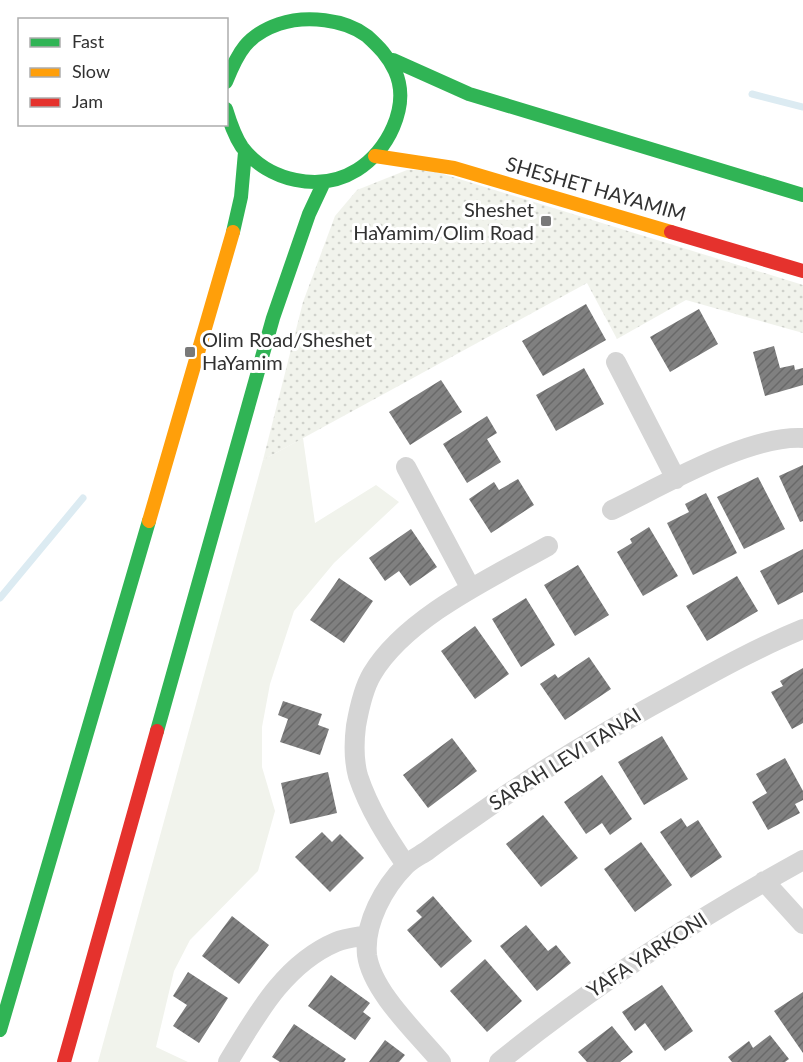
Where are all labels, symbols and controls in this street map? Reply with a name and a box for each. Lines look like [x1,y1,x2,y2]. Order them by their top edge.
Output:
legend [18,18,228,126]
text: Fast [72,30,105,52]
text: Slow [72,60,110,82]
text: Jam [72,90,103,112]
street label: SHESHET HAYAMIM [503,151,689,225]
place label: Sheshet HaYamim/Olim Road [353,197,534,244]
marker: Sheshet HaYamim/Olim Road [539,214,553,228]
place label: Olim Road/Sheshet HaYamim [202,327,372,374]
marker: Olim Road/Sheshet HaYamim [183,345,197,359]
street label: SARAH LEVI TANAI [484,702,645,815]
street label: YAFA YARKONI [582,906,711,1002]

